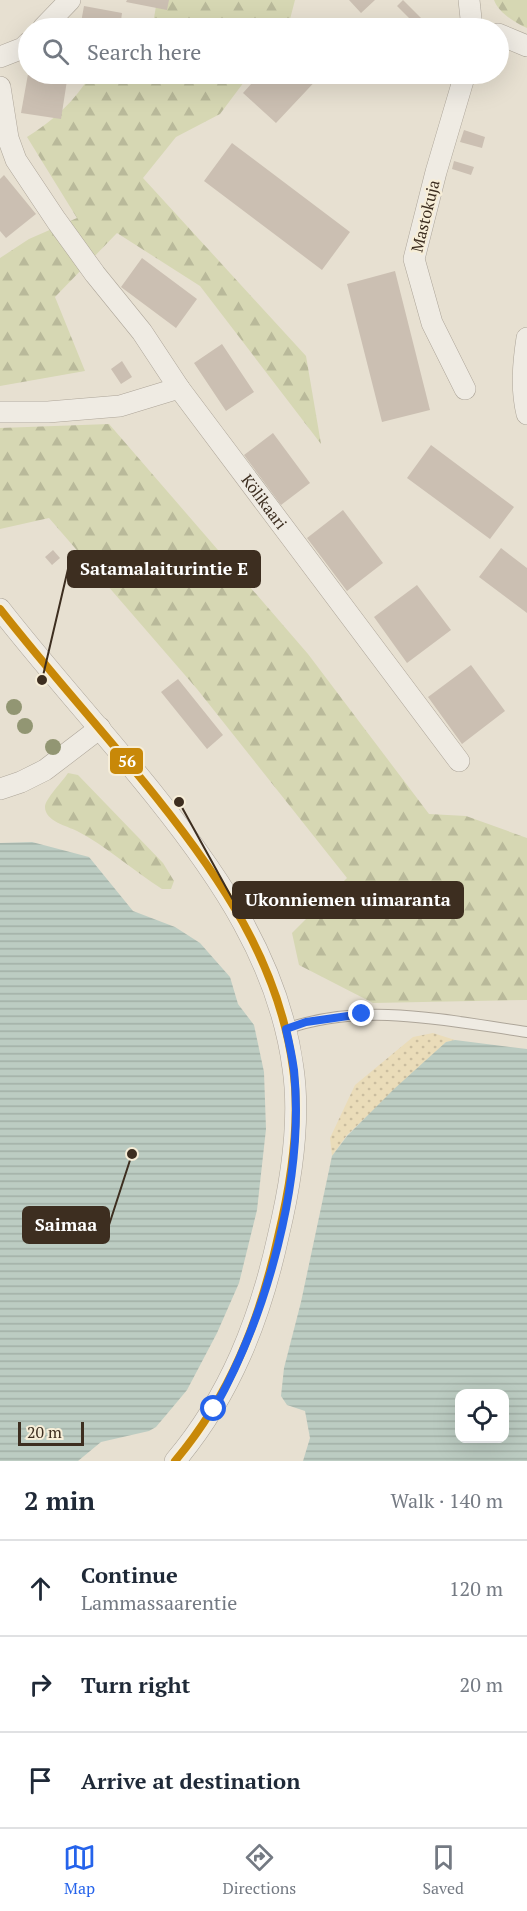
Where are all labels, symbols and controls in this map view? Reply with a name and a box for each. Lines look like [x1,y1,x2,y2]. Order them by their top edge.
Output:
search box [18,18,509,84]
icon: search [39,35,72,68]
text: Search here [87,37,201,66]
street label: Mastokuja [405,178,445,254]
street label: Kölikaari [236,470,292,534]
callout: Satamalaiturintie E [68,551,260,587]
text: Satamalaiturintie E [80,556,248,580]
line badge: 56 [109,747,144,775]
text: 56 [118,750,136,772]
callout: Ukonniemen uimaranta [233,882,463,918]
text: Ukonniemen uimaranta [245,887,451,911]
route end [348,1000,374,1026]
callout: Saimaa [23,1207,109,1243]
text: Saimaa [35,1212,97,1236]
map controls [455,1389,509,1443]
button: locate [455,1389,509,1443]
route start [200,1395,226,1421]
scale bar [18,1419,84,1446]
text: 20 m [27,1421,62,1443]
text: 2 min [24,1483,95,1517]
text: Walk · 140 m [391,1487,503,1514]
text: Continue [81,1560,178,1589]
icon: ahead [24,1572,57,1605]
text: 120 m [449,1575,503,1602]
text: Lammassaarentie [81,1589,237,1616]
icon: right [24,1668,57,1701]
text: Turn right [81,1670,190,1699]
text: 20 m [460,1671,503,1698]
icon: arrive [24,1764,57,1797]
text: Arrive at destination [81,1766,300,1795]
tab: Map [63,1841,96,1899]
tab: Directions [222,1841,296,1899]
tab: Saved [422,1841,464,1899]

